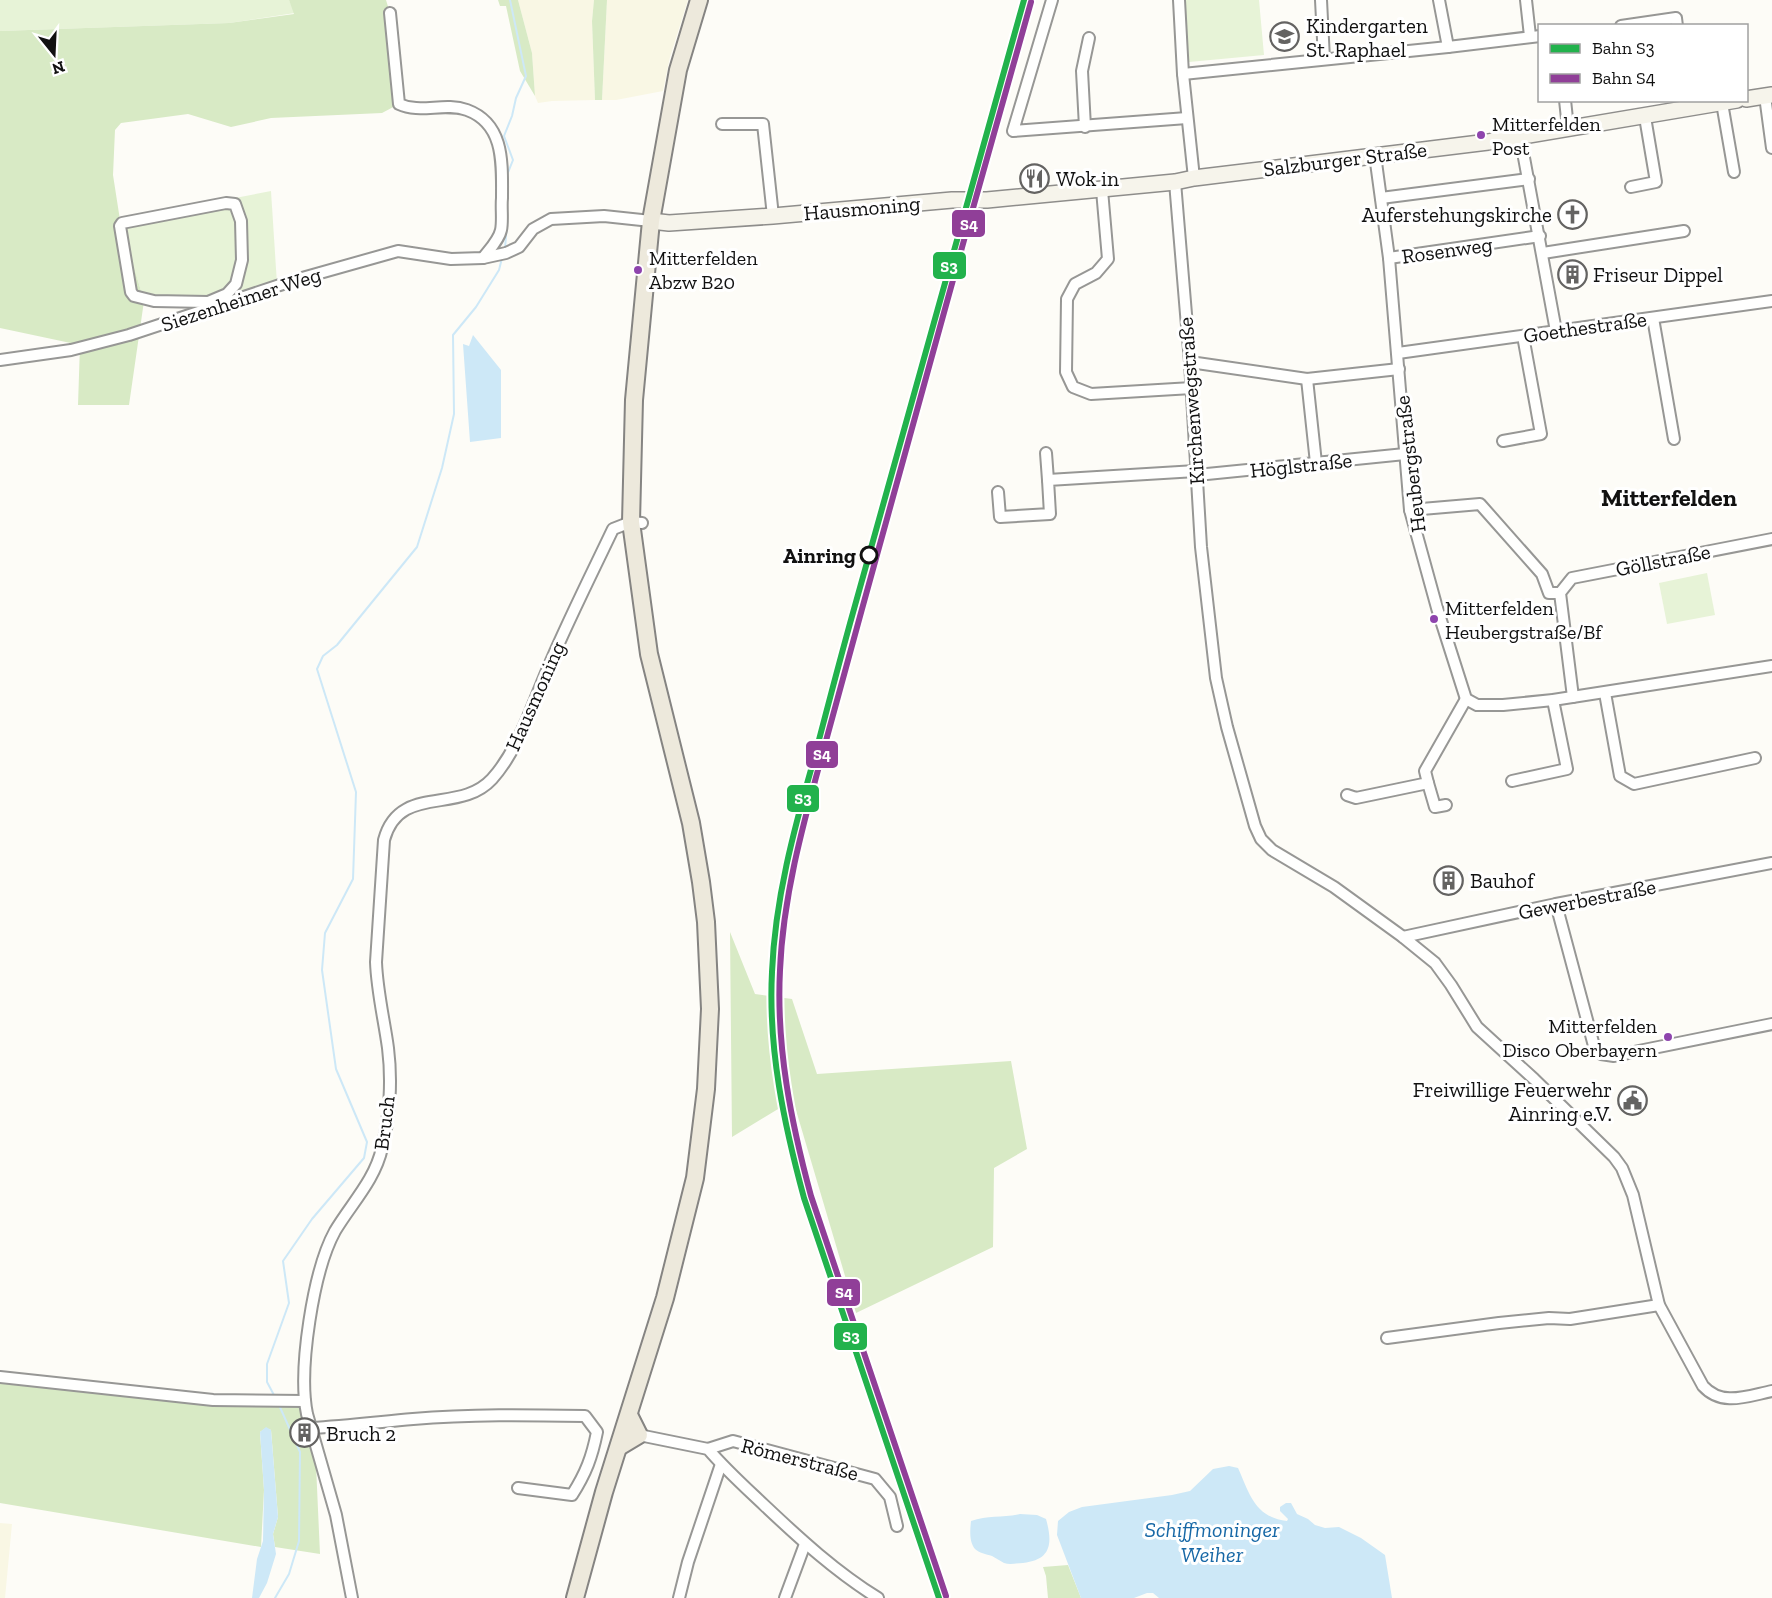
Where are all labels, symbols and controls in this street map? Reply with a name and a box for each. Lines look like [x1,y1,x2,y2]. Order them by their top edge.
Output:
place label: Kindergarten St. Raphael [1306,13,1428,62]
school or university icon: Kindergarten St. Raphael [1269,21,1301,53]
north arrow [24,24,84,84]
legend [1538,24,1748,102]
text: Bahn S3 [1592,37,1655,59]
text: N [50,57,67,79]
text: Bahn S4 [1592,67,1656,89]
place label: Mitterfelden Post [1492,112,1601,160]
marker: Mitterfelden Post [1475,129,1487,141]
street label: Salzburger Straße [1262,137,1428,181]
restaurant icon: Wok in [1019,162,1051,194]
place label: Wok in [1056,166,1119,191]
street label: Hausmoning [803,190,922,226]
church icon: Auferstehungskirche [1557,198,1589,230]
place label: Auferstehungskirche [1362,202,1552,227]
line badge: S4 [951,209,986,238]
text: S4 [960,215,978,234]
street label: Rosenweg [1400,231,1494,269]
place label: Mitterfelden Abzw B20 [649,246,758,294]
line badge: S3 [932,251,967,280]
text: S3 [940,257,958,276]
building icon: Friseur Dippel [1556,258,1588,290]
street label: Siezenheimer Weg [158,261,325,337]
place label: Friseur Dippel [1593,262,1723,287]
marker: Mitterfelden Abzw B20 [632,264,644,276]
street label: Goethestraße [1522,306,1648,348]
street label: Kirchenwegstraße [1173,316,1209,486]
street label: Heubergstraße [1389,394,1431,534]
street label: Höglstraße [1249,447,1354,483]
district label: Mitterfelden [1601,483,1737,512]
street label: Göllstraße [1614,539,1713,581]
place label: Ainring [783,543,856,568]
marker: Ainring [860,546,878,564]
place label: Mitterfelden Heubergstraße/Bf [1445,596,1603,644]
marker: Mitterfelden Heubergstraße/Bf [1428,613,1440,625]
street label: Hausmoning [500,637,570,755]
line badge: S4 [805,740,839,769]
text: S4 [813,745,831,764]
line badge: S3 [786,784,820,813]
text: S3 [794,789,812,808]
building icon: Bauhof [1433,864,1465,896]
place label: Bauhof [1470,868,1535,893]
street label: Gewerbestraße [1516,873,1658,925]
place label: Mitterfelden Disco Oberbayern [1502,1014,1658,1062]
marker: Mitterfelden Disco Oberbayern [1662,1031,1674,1043]
place label: Freiwillige Feuerwehr Ainring e.V. [1413,1077,1612,1126]
public building icon: Freiwillige Feuerwehr Ainring e.V. [1617,1085,1649,1117]
street label: Bruch [368,1094,400,1152]
line badge: S4 [826,1278,861,1307]
text: S4 [835,1283,853,1302]
line badge: S3 [833,1322,868,1351]
text: S3 [842,1327,860,1346]
building icon: Bruch 2 [289,1417,321,1449]
place label: Bruch 2 [326,1421,396,1446]
street label: Römerstraße [739,1432,861,1486]
water label: Schiffmoninger Weiher [1144,1516,1280,1568]

